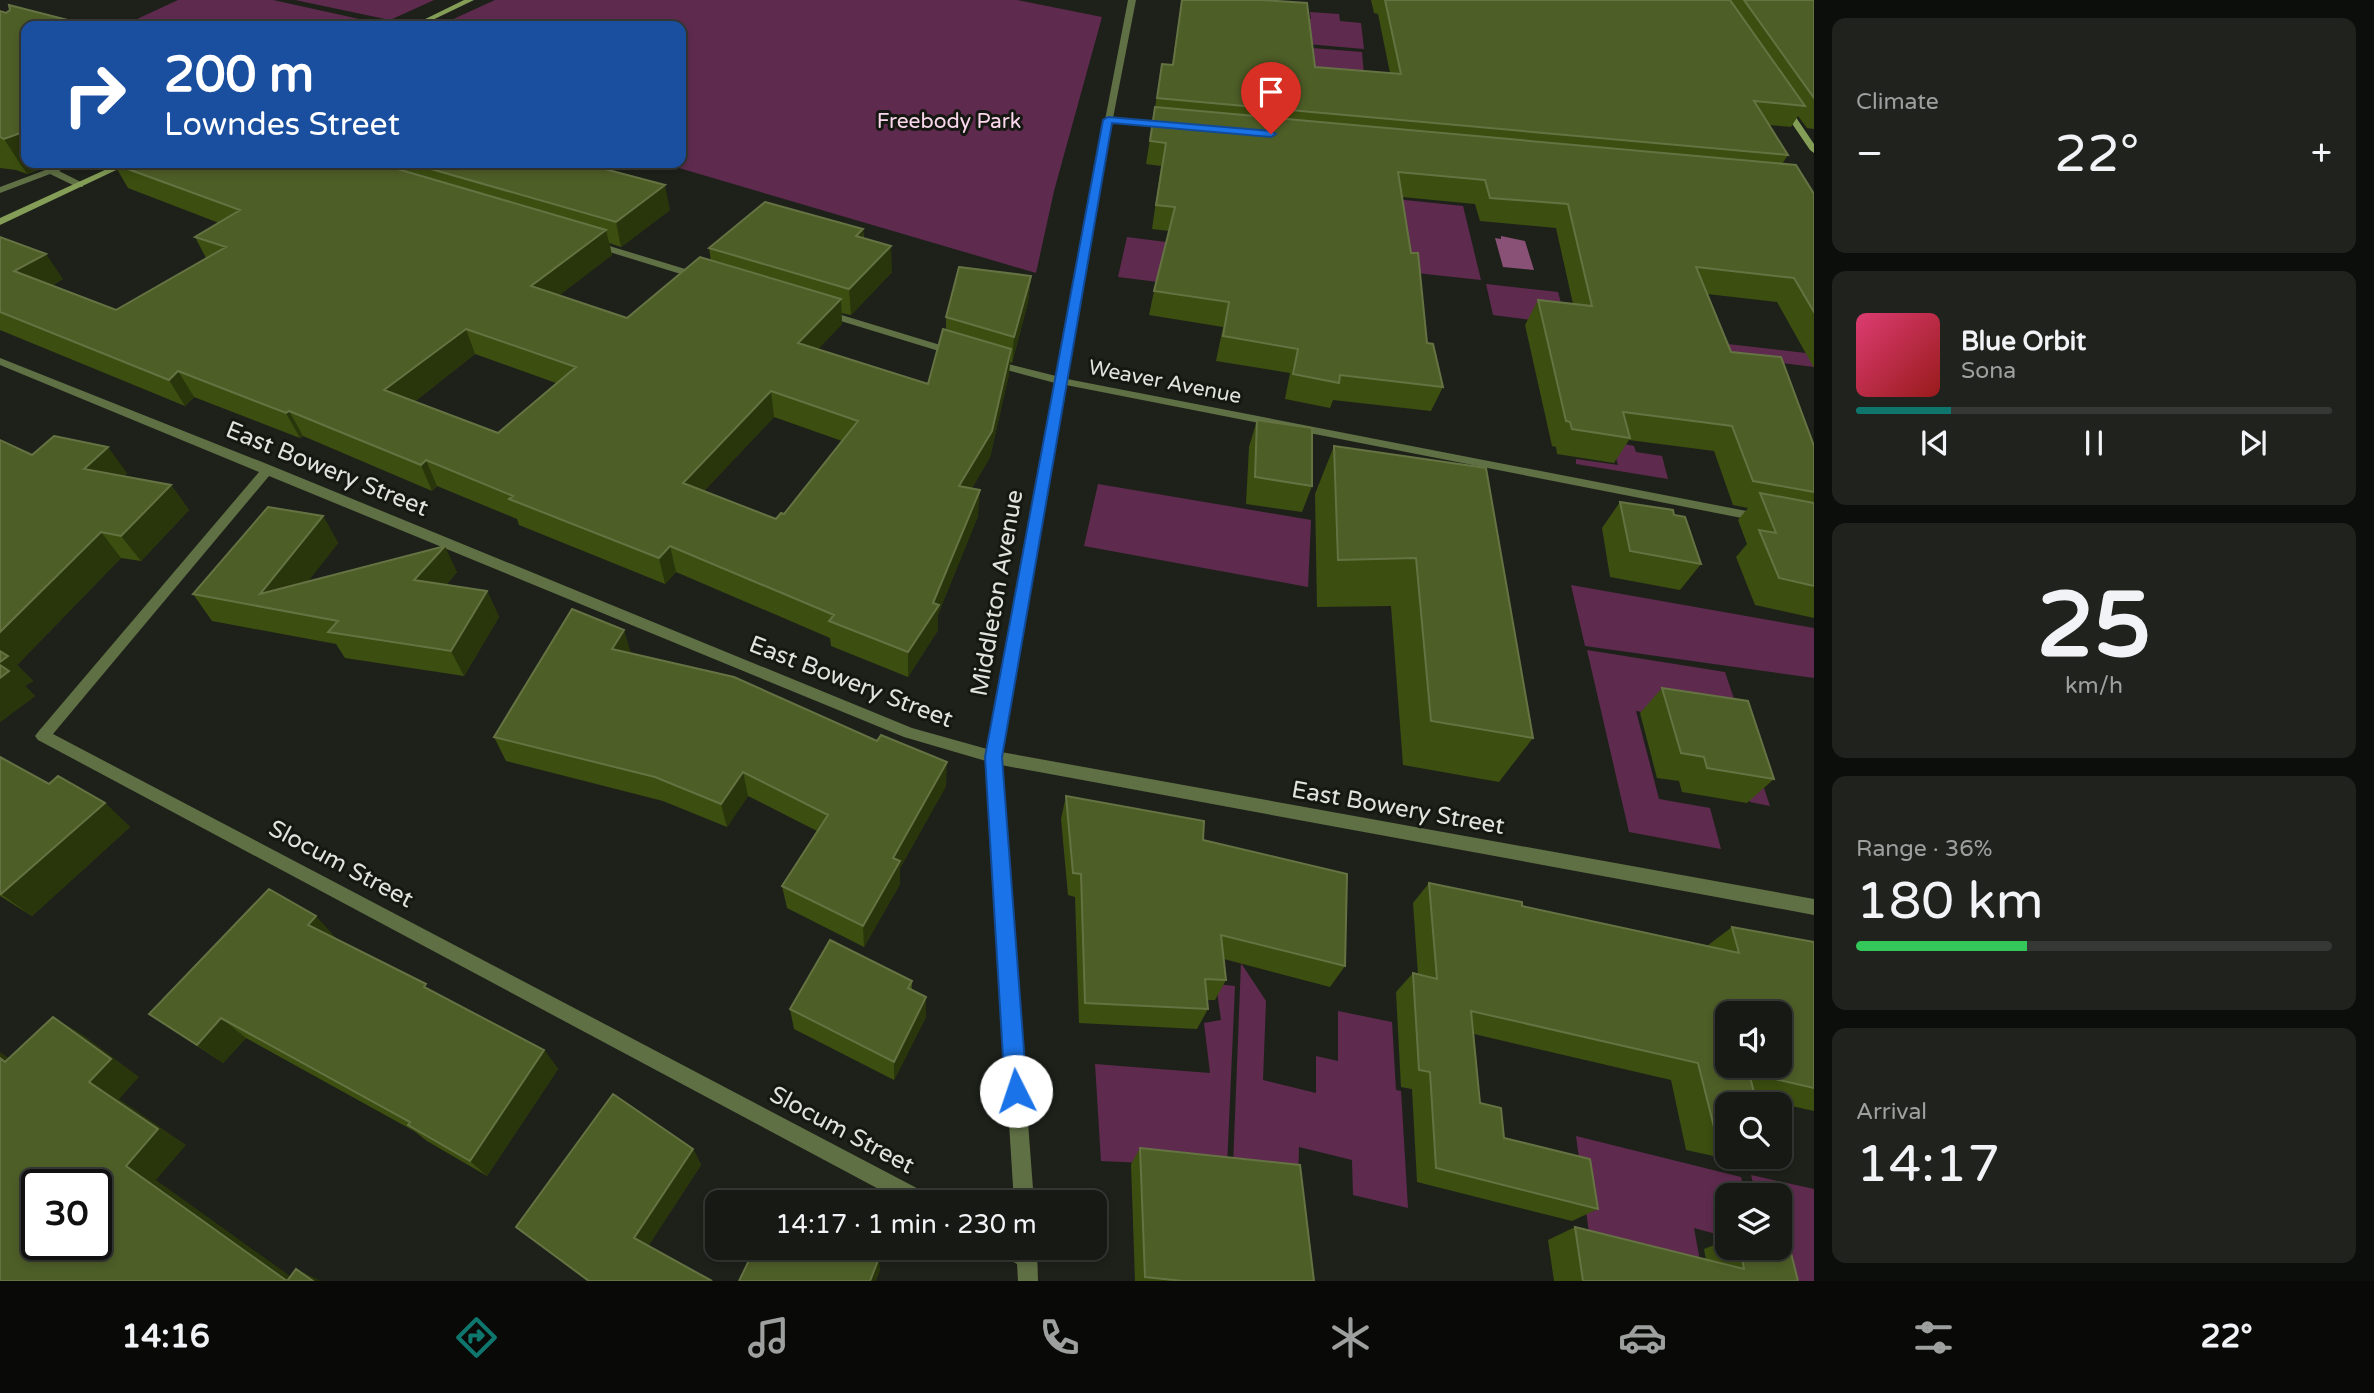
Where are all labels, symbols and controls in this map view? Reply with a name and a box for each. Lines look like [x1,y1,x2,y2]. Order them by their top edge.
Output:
text: 200 m [164,46,314,105]
icon: right [49,49,140,140]
pin [1241,62,1301,134]
icon: arrive [1252,73,1290,111]
text: Climate [1856,88,1939,116]
text: Lowndes Street [164,106,400,144]
park label: Freebody Park [877,109,1021,134]
text: 22° [2054,123,2139,186]
text: − [1856,131,1883,177]
text: + [2311,131,2332,177]
text: Blue Orbit [1961,326,2086,357]
street label: Weaver Avenue [1086,355,1244,409]
text: Sona [1961,357,2016,385]
street label: East Bowery Street [222,415,432,523]
icon: previous [1916,424,1954,462]
icon: pause [2075,424,2113,462]
icon: next [2234,424,2272,462]
street label: Middleton Avenue [965,488,1029,698]
text: 25 [2037,571,2151,681]
street label: East Bowery Street [745,630,957,734]
text: km/h [2065,672,2123,700]
street label: East Bowery Street [1289,775,1507,841]
street label: Slocum Street [264,814,418,914]
text: Range · 36% [1856,835,1992,863]
text: 180 km [1856,870,2044,933]
map controls [1715,1001,1792,1260]
button: sound [1715,1001,1792,1078]
position arrow [979,1054,1053,1128]
street label: Slocum Street [765,1080,919,1180]
button: search [1715,1092,1792,1169]
text: Arrival [1856,1098,1927,1126]
text: 14:17 [1856,1133,2000,1196]
speed limit sign: 30 [21,1169,112,1260]
button: layers [1715,1183,1792,1260]
text: 14:17 · 1 min · 230 m [775,1209,1037,1240]
icon: directions [452,1313,501,1362]
icon: music [744,1313,793,1362]
icon: phone [1035,1313,1084,1362]
icon: climate [1326,1313,1375,1362]
icon: car [1618,1313,1667,1362]
icon: filters [1909,1313,1958,1362]
text: 14:16 [121,1318,210,1356]
text: 22° [2200,1318,2253,1356]

